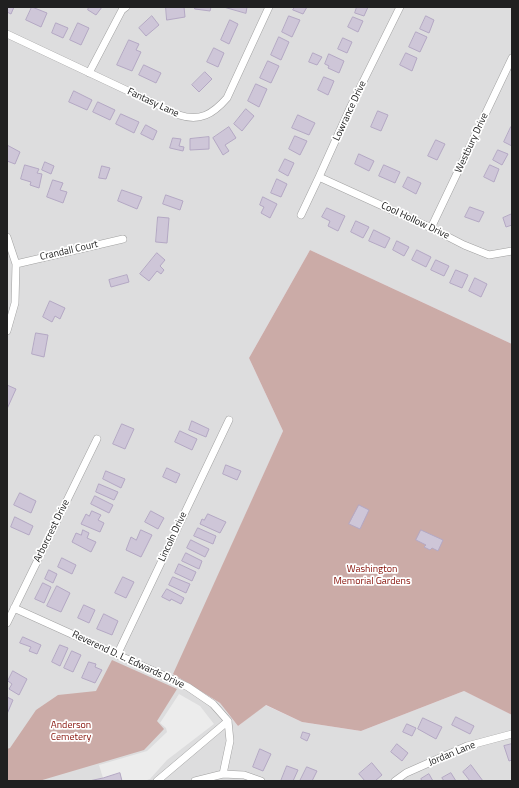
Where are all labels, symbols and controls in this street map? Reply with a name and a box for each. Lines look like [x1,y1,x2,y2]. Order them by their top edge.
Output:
street label: Lowrance Drive [331,79,369,143]
street label: Fantasy Lane [125,86,181,120]
street label: Westbury Drive [453,111,491,175]
street label: Cool Hollow Drive [379,200,451,242]
street label: Crandall Court [39,238,99,264]
street label: Arborcrest Drive [32,498,72,564]
street label: Lincoln Drive [156,510,190,564]
park label: Washington Memorial Gardens [333,564,411,588]
street label: Reverend D. L. Edwards Drive [70,629,186,691]
park label: Anderson Cemetery [51,720,91,744]
street label: Jordan Lane [427,739,477,769]

